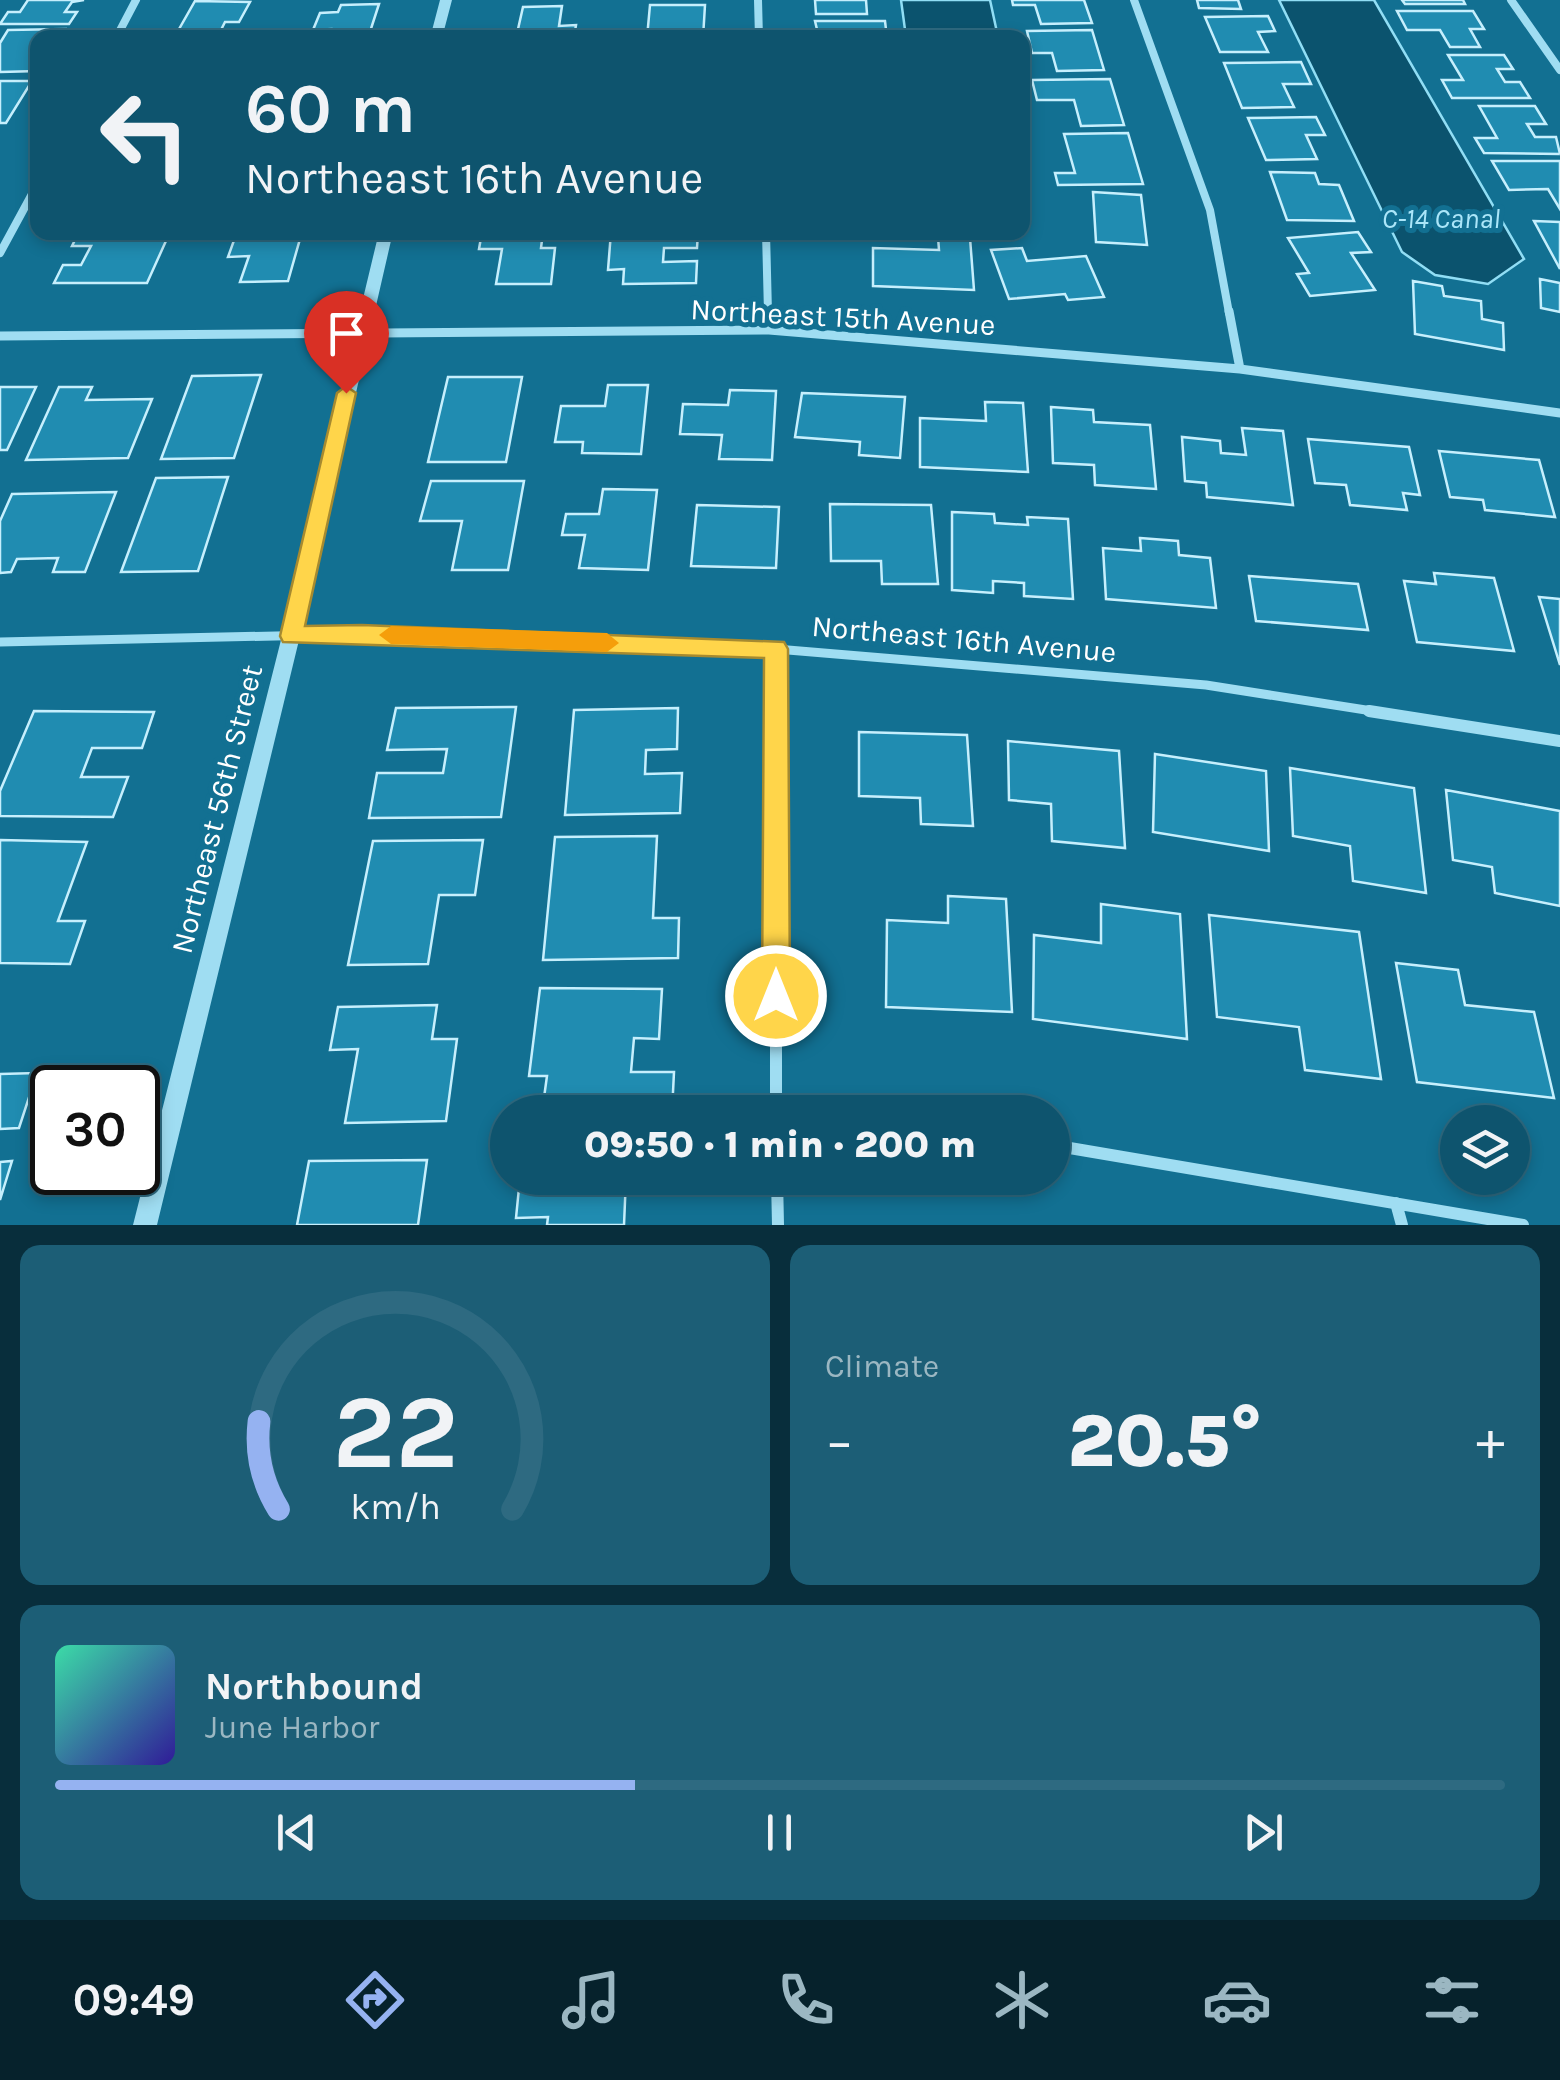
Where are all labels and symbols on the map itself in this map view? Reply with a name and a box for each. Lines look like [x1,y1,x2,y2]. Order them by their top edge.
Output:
water label: C-14 Canal [1382,202,1500,235]
pin [304,291,389,394]
street label: Northeast 15th Avenue [690,291,996,343]
street label: Northeast 16th Avenue [810,608,1118,670]
street label: Northeast 56th Street [164,661,270,957]
position arrow [724,944,828,1048]
speed limit sign: 30 [30,1065,160,1195]

